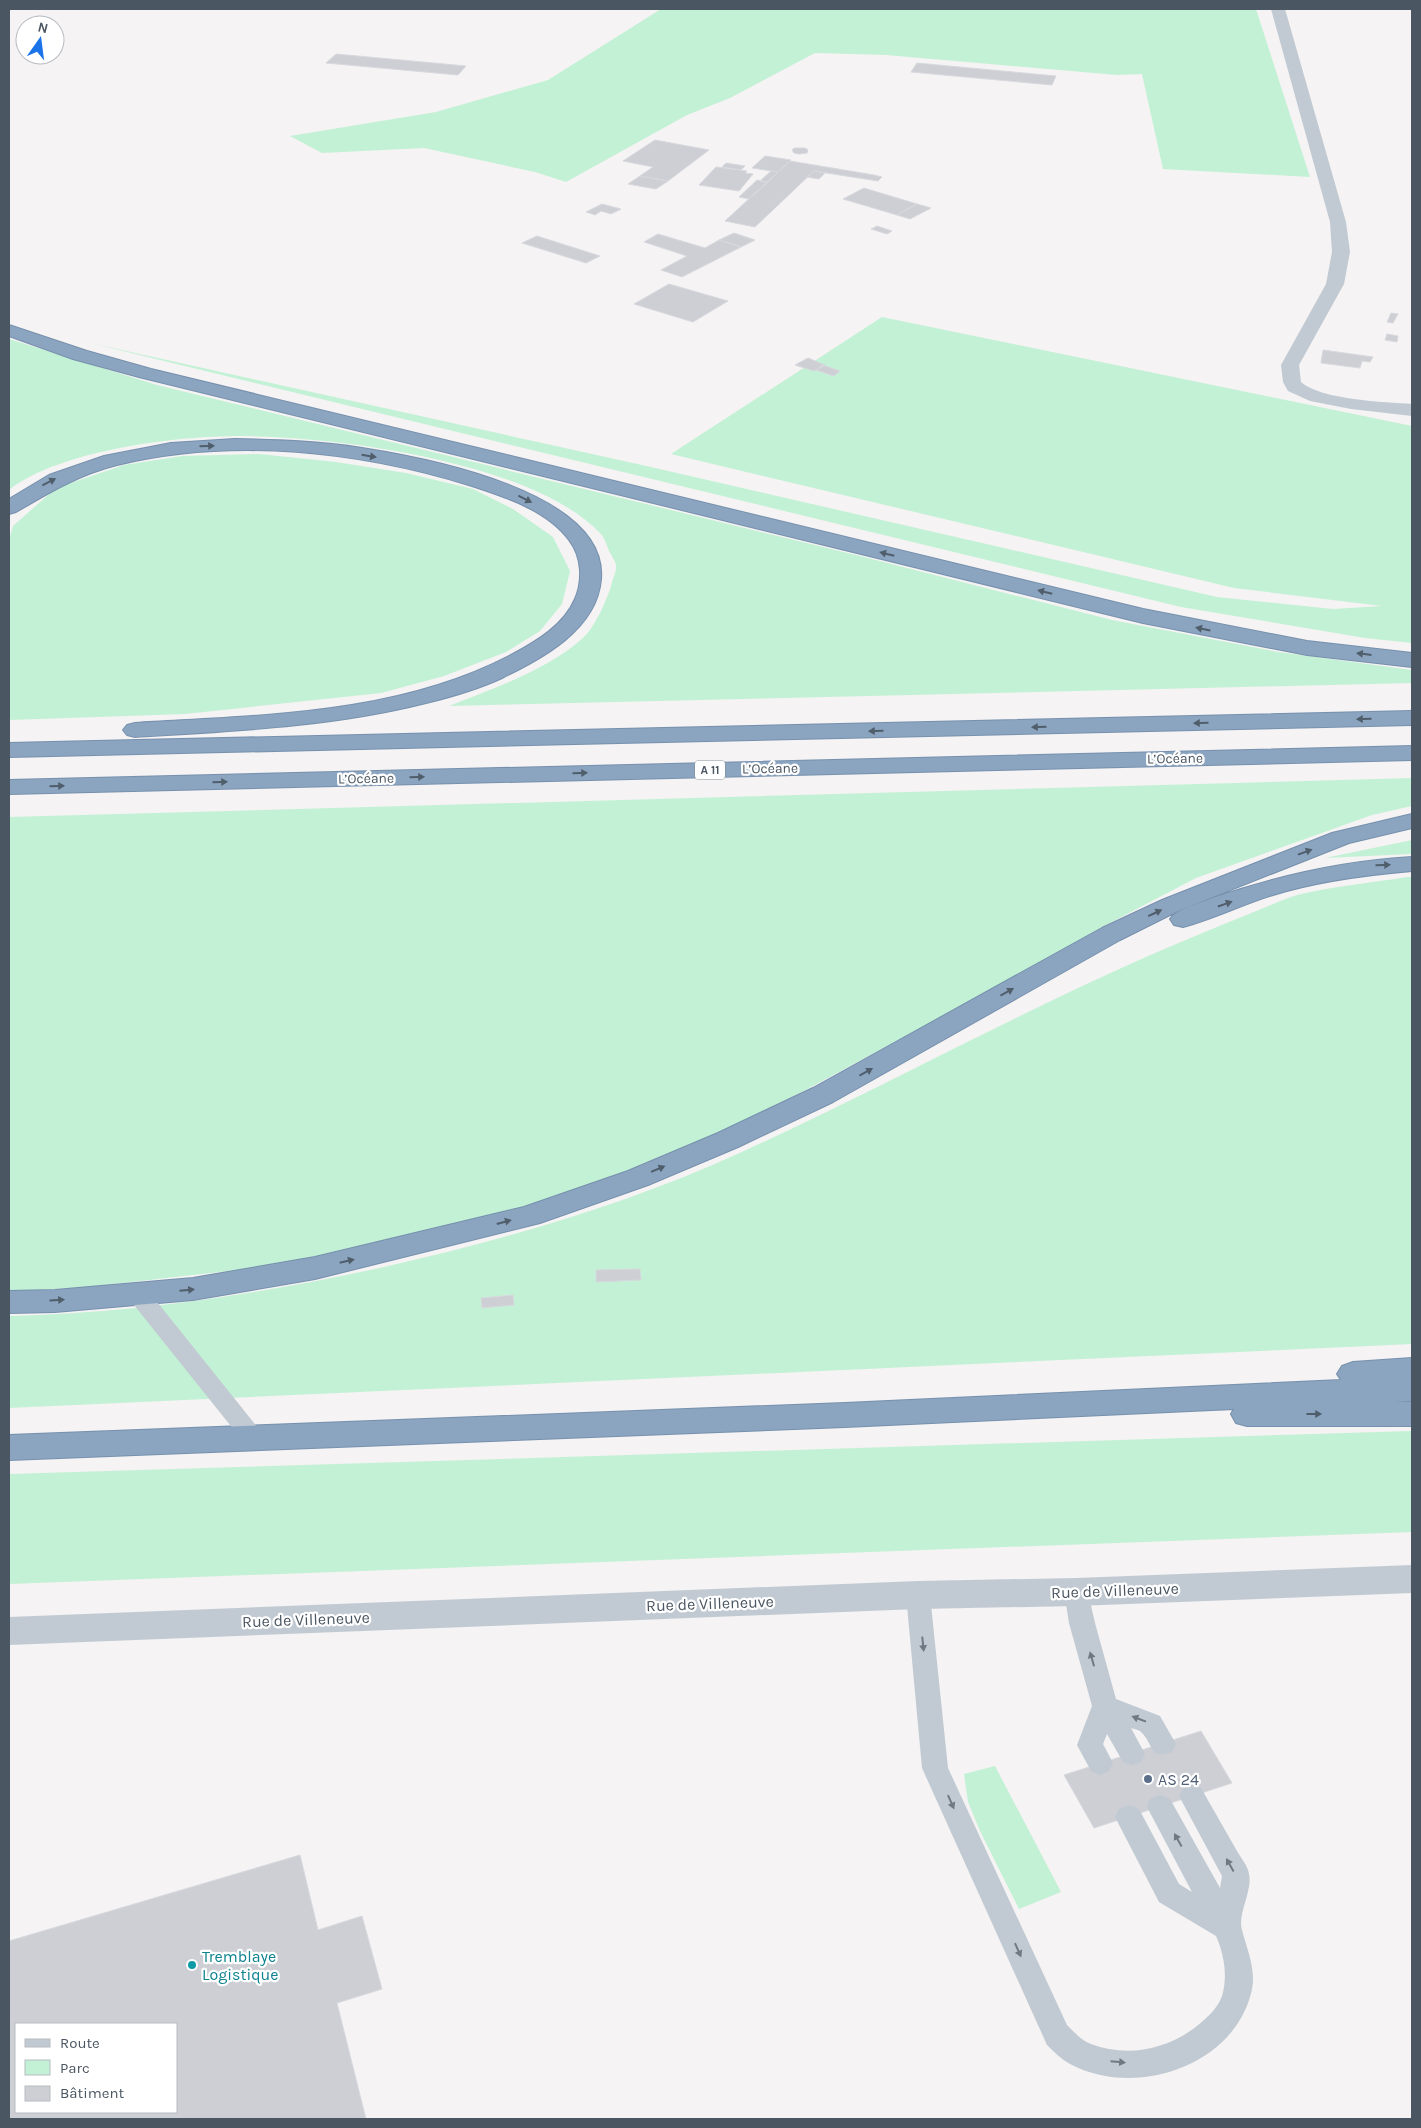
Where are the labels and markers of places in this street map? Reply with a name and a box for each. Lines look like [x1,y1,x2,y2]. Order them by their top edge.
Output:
place label: AS 24 [1158,1770,1199,1789]
marker: AS 24 [1142,1773,1154,1785]
place label: Tremblaye Logistique [202,1947,278,1984]
marker: Tremblaye Logistique [186,1959,198,1971]

